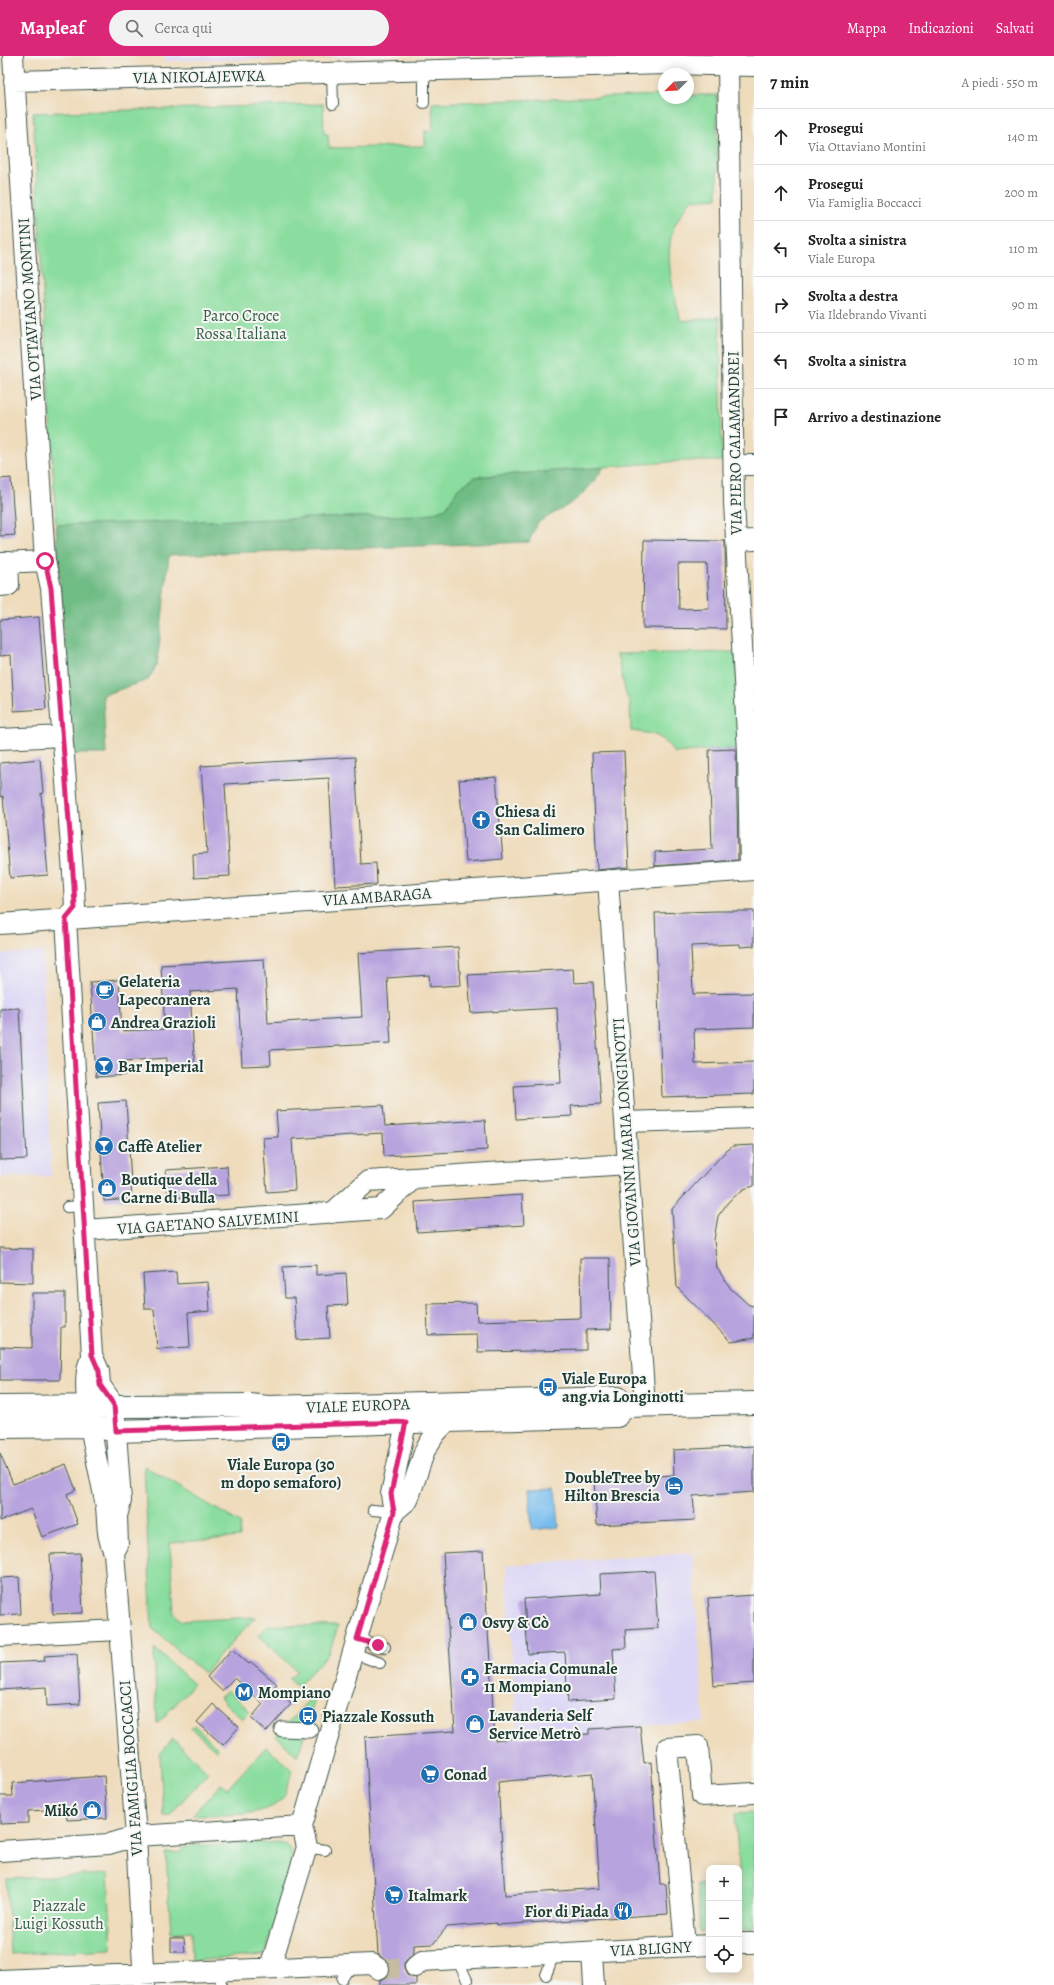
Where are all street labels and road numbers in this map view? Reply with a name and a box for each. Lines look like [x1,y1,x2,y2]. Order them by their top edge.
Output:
street label: VIA NIKOLAJEWKA [132,65,266,89]
street label: VIA OTTAVIANO MONTINI [13,217,47,402]
street label: VIA PIERO CALAMANDREI [722,351,748,536]
street label: VIA AMBARAGA [321,882,433,912]
street label: VIA GIOVANNI MARIA LONGINOTTI [607,1017,647,1268]
street label: VIA GAETANO SALVEMINI [116,1206,300,1240]
street label: VIALE EUROPA [305,1393,411,1419]
street label: VIA FAMIGLIA BOCCACCI [114,1679,148,1858]
street label: VIA BLIGNY [609,1936,693,1962]

